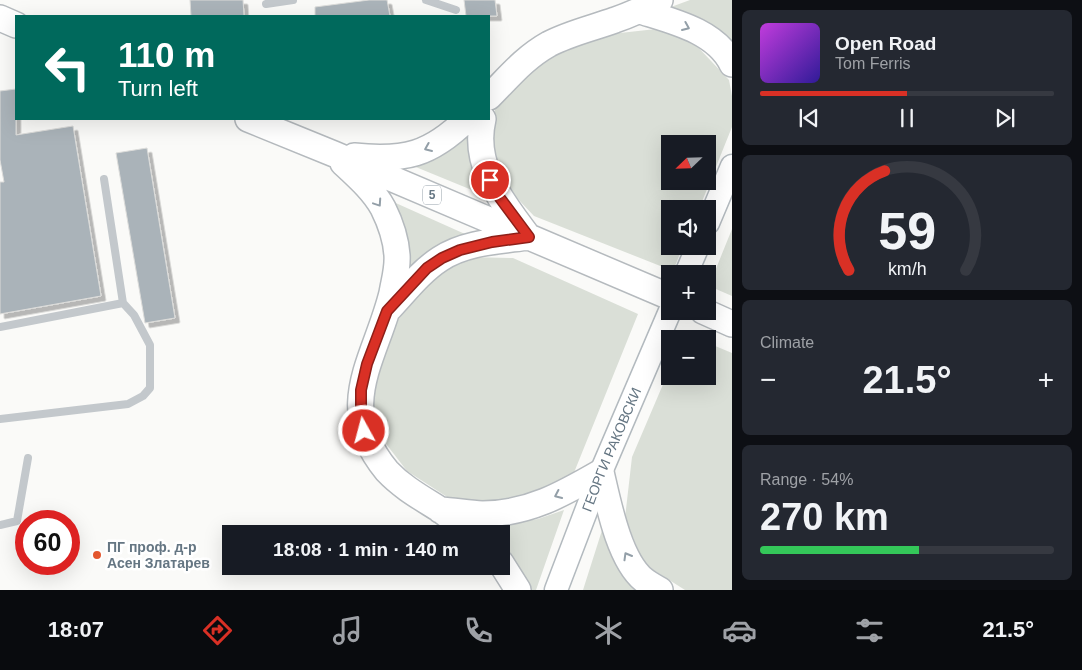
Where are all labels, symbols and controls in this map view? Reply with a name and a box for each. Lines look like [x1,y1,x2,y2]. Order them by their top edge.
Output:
one-way arrow [681,21,689,31]
text: Open Road [835,33,936,54]
icon: left [35,35,100,100]
text: 110 m [118,35,215,74]
text: Tom Ferris [835,55,911,72]
text: Turn left [118,76,198,101]
icon: previous [795,104,823,132]
icon: pause [893,104,921,132]
icon: next [991,104,1019,132]
north arrow [661,135,716,190]
map controls [661,135,716,385]
one-way arrow [424,142,433,152]
pin [469,159,511,201]
icon: arrive [476,166,504,194]
road number: 5 [423,186,441,204]
one-way arrow [372,197,381,207]
button: sound [661,200,716,255]
text: 59 [878,202,936,260]
text: km/h [888,259,926,279]
button: + [661,265,716,320]
button: − [661,330,716,385]
text: Climate [760,334,814,351]
text: 21.5° [862,359,952,401]
text: − [760,364,776,395]
text: + [1038,364,1054,395]
street label: ГЕОРГИ РАКОВСКИ [579,385,644,514]
position arrow [337,404,389,456]
text: Range · 54% [760,471,853,488]
one-way arrow [554,489,563,500]
text: 270 km [760,496,889,538]
speed limit sign: 60 [15,510,80,575]
place label: ПГ проф. д-р Асен Златарев [107,539,210,571]
text: 18:08 · 1 min · 140 m [273,539,459,560]
marker: ПГ проф. д-р Асен Златарев [91,549,103,561]
one-way arrow [623,552,633,561]
icon: directions [200,613,235,648]
icon: music [330,613,365,648]
icon: phone [461,613,496,648]
icon: climate [591,613,626,648]
icon: car [722,613,757,648]
icon: filters [852,613,887,648]
text: 18:07 [48,617,104,642]
text: 21.5° [983,617,1034,642]

